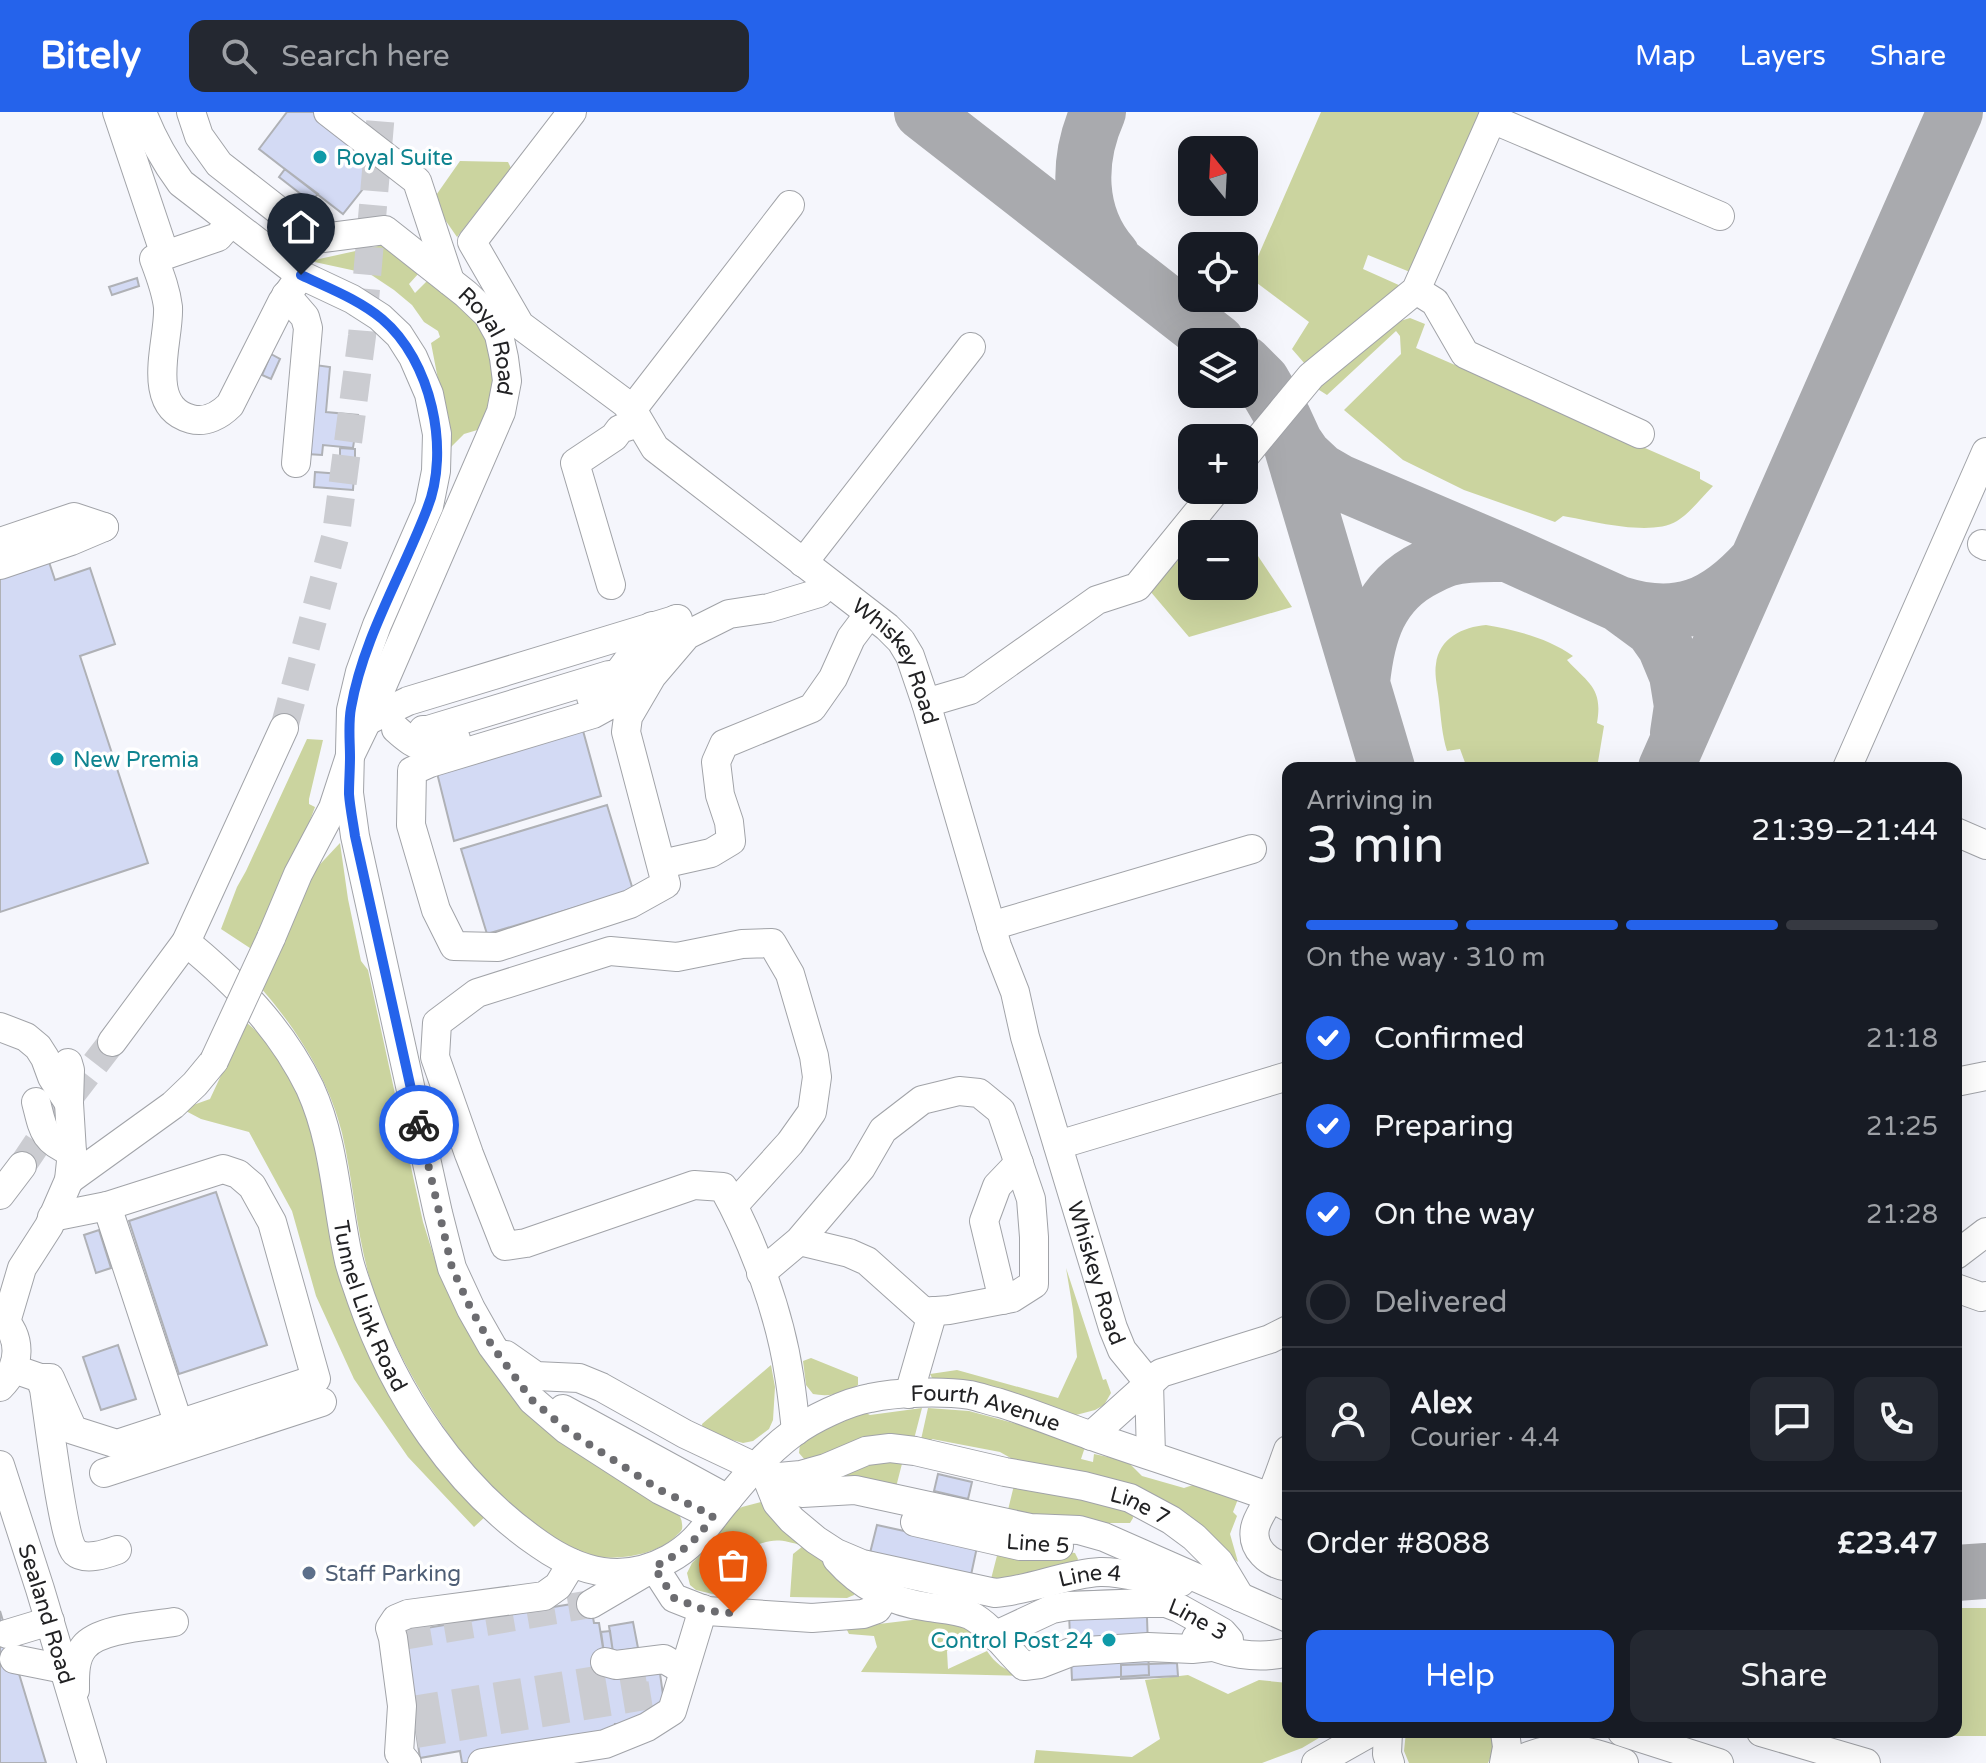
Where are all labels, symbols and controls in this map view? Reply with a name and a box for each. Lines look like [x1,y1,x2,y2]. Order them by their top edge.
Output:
search box [189,20,749,92]
text: Bitely [40,33,141,79]
icon: search [217,34,261,78]
text: Search here [281,38,450,75]
text: Map [1635,39,1696,73]
text: Layers [1740,39,1826,73]
text: Share [1870,39,1946,73]
north arrow [1178,136,1258,216]
map controls [1178,136,1258,600]
place label: Royal Suite [336,145,453,171]
marker: Royal Suite [311,148,329,166]
pin [267,193,335,275]
icon: home [279,205,323,249]
button: locate [1178,232,1258,312]
street label: Royal Road [453,282,519,397]
button: layers [1178,328,1258,408]
button: + [1178,424,1258,504]
button: − [1178,520,1258,600]
street label: Whiskey Road [847,593,944,728]
place label: New Premia [73,747,199,773]
marker: New Premia [48,750,66,768]
text: Arriving in [1306,785,1433,816]
text: 21:39–21:44 [1751,812,1938,849]
text: 3 min [1306,814,1445,877]
text: On the way · 310 m [1306,942,1545,973]
icon: check [1306,1016,1350,1060]
text: Confirmed [1374,1020,1525,1057]
text: 21:18 [1866,1023,1938,1054]
courier [379,1085,459,1165]
icon: bike [397,1103,441,1147]
icon: check [1306,1104,1350,1148]
text: Preparing [1374,1108,1514,1145]
text: 21:25 [1866,1111,1938,1142]
icon: check [1306,1192,1350,1236]
text: On the way [1374,1196,1535,1233]
street label: Whiskey Road [1061,1198,1130,1349]
text: 21:28 [1866,1199,1938,1230]
street label: Tunnel Link Road [328,1218,413,1396]
text: Delivered [1374,1284,1508,1321]
button: person [1306,1377,1390,1461]
button: chat [1750,1377,1834,1461]
button: phone [1854,1377,1938,1461]
street label: Fourth Avenue [910,1381,1064,1437]
text: Alex [1410,1385,1473,1422]
text: Courier · 4.4 [1410,1422,1560,1453]
street label: Line 7 [1107,1481,1174,1531]
text: Order #8088 [1306,1525,1490,1562]
text: £23.47 [1837,1525,1938,1562]
street label: Line 5 [1005,1529,1071,1559]
pin [699,1531,767,1613]
street label: Sealand Road [12,1541,80,1687]
icon: bag [711,1543,755,1587]
street label: Line 4 [1056,1560,1123,1593]
place label: Staff Parking [325,1561,461,1587]
marker: Staff Parking [300,1564,318,1582]
street label: Line 3 [1165,1593,1232,1646]
place label: Control Post 24 [930,1628,1093,1654]
button: Help [1306,1630,1614,1722]
button: Share [1630,1630,1938,1722]
marker: Control Post 24 [1100,1631,1118,1649]

